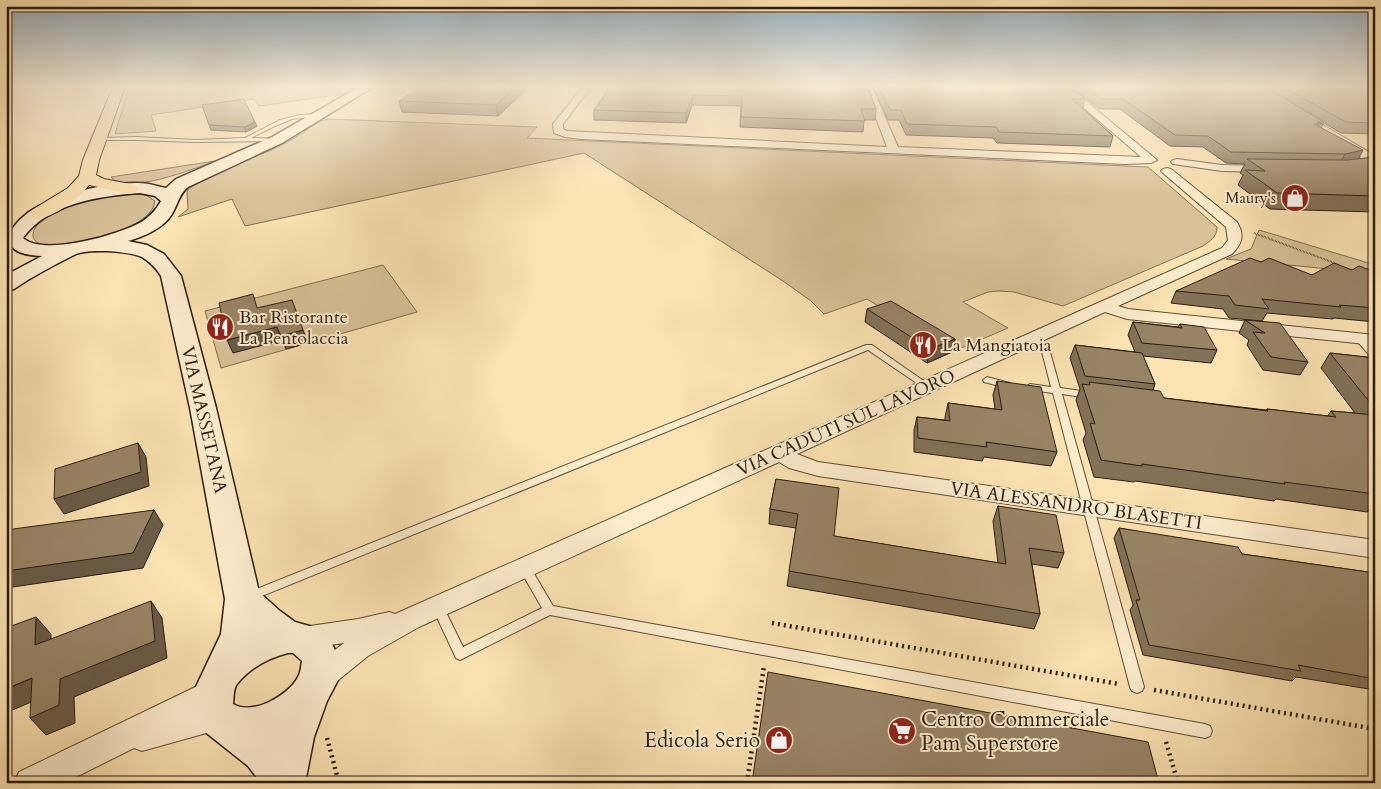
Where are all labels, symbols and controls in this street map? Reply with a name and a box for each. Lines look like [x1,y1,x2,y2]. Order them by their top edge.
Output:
shop icon: Maury's [1280,183,1310,213]
place label: Maury's [1225,188,1276,208]
place label: Bar Ristorante La Pentolaccia [239,305,349,351]
restaurant icon: Bar Ristorante La Pentolaccia [205,312,235,342]
restaurant icon: La Mangiatoia [908,330,938,360]
place label: La Mangiatoia [942,333,1052,358]
street label: VIA MASSETANA [175,344,233,496]
street label: VIA CADUTI SUL LAVORO [733,363,959,483]
street label: VIA ALESSANDRO BLASETTI [948,476,1204,536]
place label: Centro Commerciale Pam Superstore [921,705,1109,758]
supermarket icon: Centro Commerciale Pam Superstore [887,716,917,746]
shop icon: Edicola Serio [764,725,794,755]
place label: Edicola Serio [644,726,760,755]

